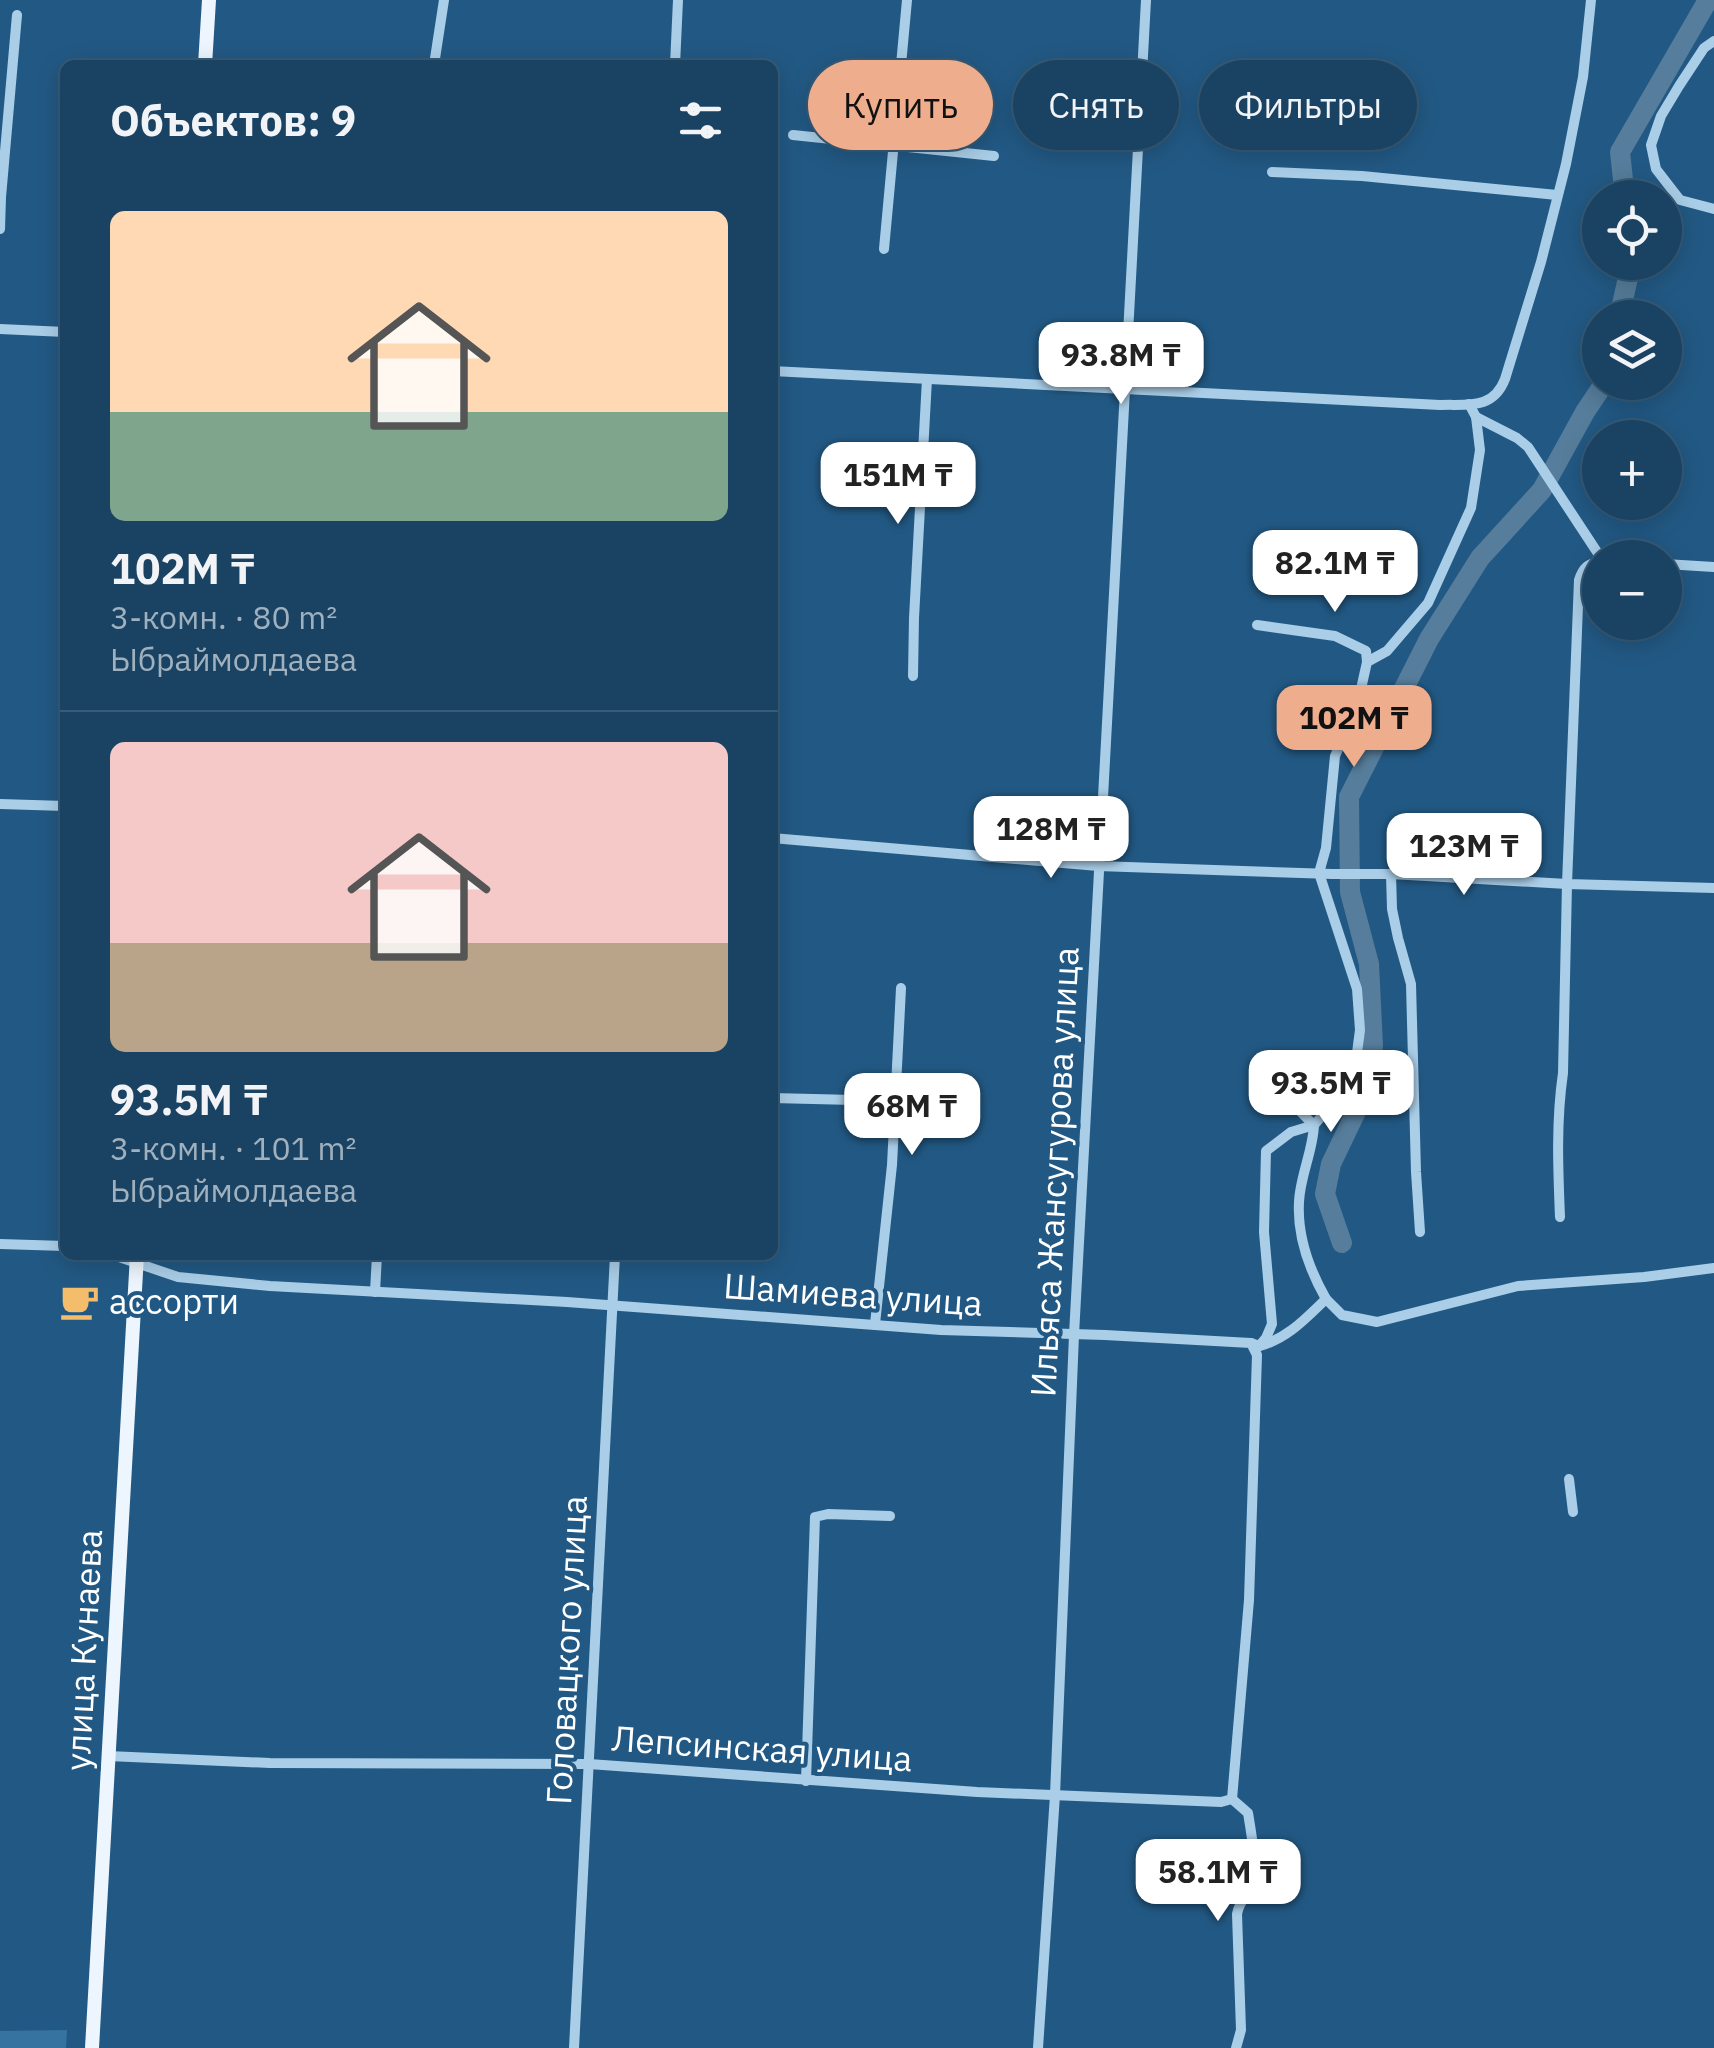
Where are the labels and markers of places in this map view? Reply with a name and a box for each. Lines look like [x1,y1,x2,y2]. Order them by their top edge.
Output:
pin: 93.8M ₸ [1029,322,1213,407]
pin: 151M ₸ [817,442,979,527]
pin: 82.1M ₸ [1243,530,1427,615]
pin: 102M ₸ [1273,685,1435,770]
pin: 128M ₸ [970,796,1132,881]
pin: 123M ₸ [1383,813,1545,898]
pin: 93.5M ₸ [1239,1050,1423,1135]
pin: 68M ₸ [842,1073,982,1158]
place label: ассорти [109,1278,239,1324]
cafe icon: ассорти [58,1281,100,1323]
pin: 58.1M ₸ [1126,1839,1310,1924]

